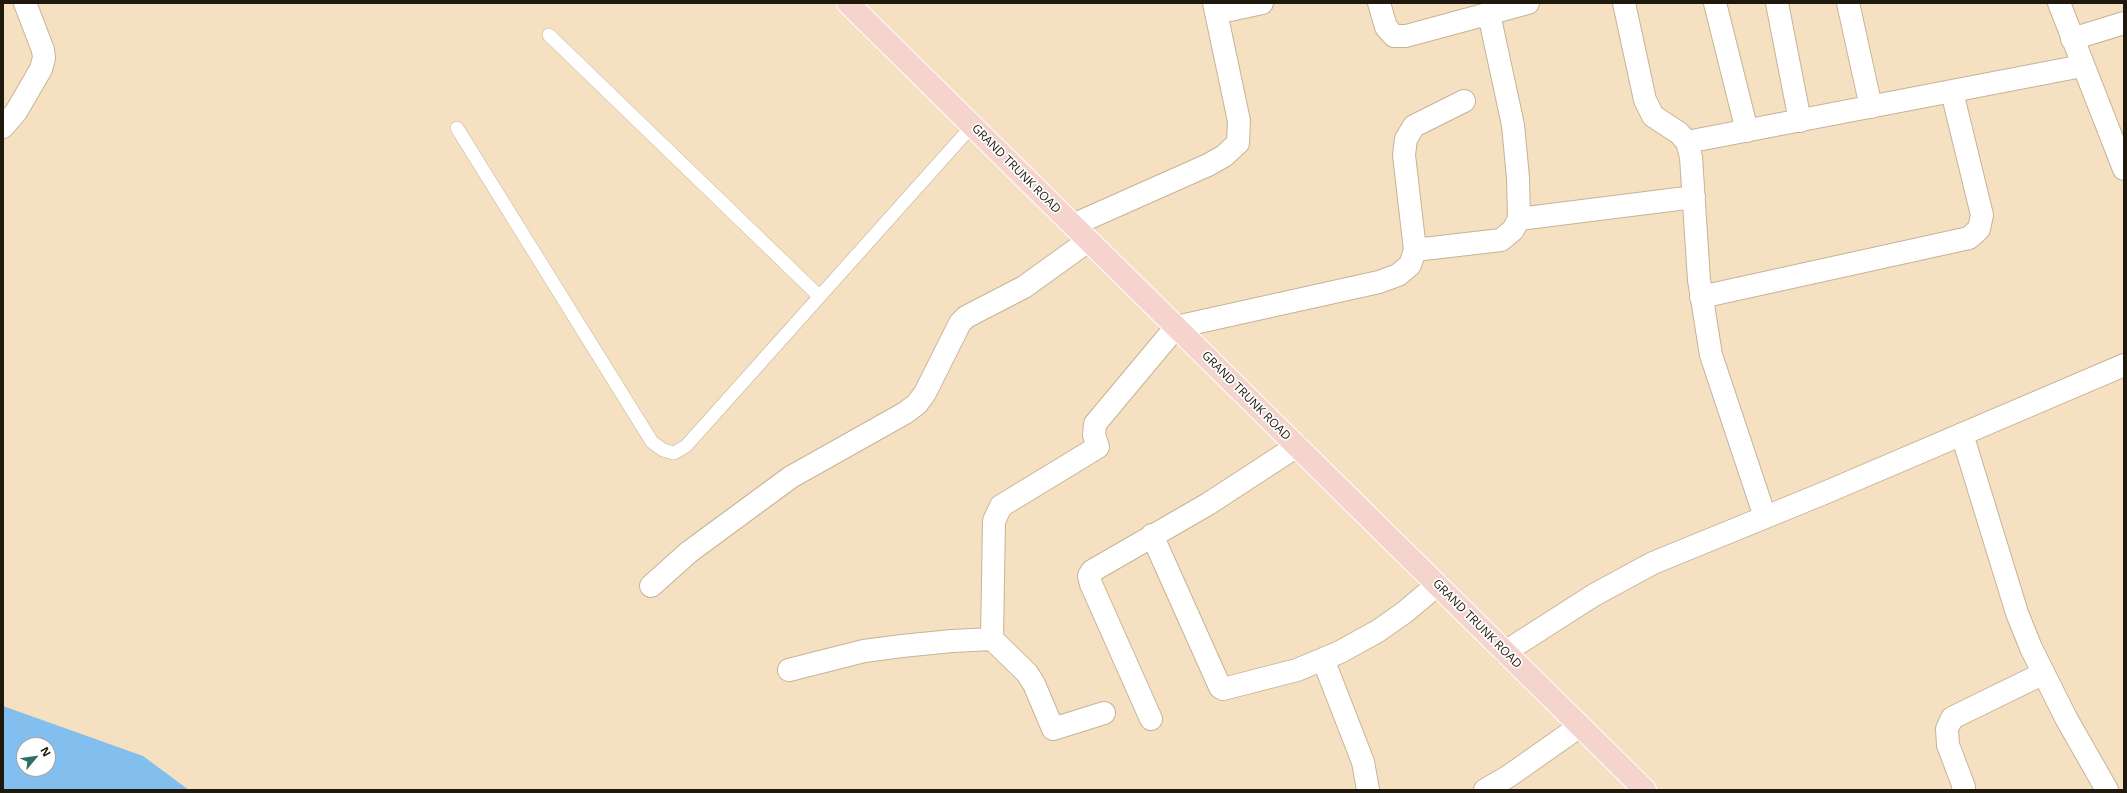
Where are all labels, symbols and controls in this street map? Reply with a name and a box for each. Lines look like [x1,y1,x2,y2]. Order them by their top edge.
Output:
street label: GRAND TRUNK ROAD [969,122,1063,216]
street label: GRAND TRUNK ROAD [1199,349,1293,443]
street label: GRAND TRUNK ROAD [1430,577,1524,671]
north arrow [16,737,56,777]
text: N [37,744,55,759]

